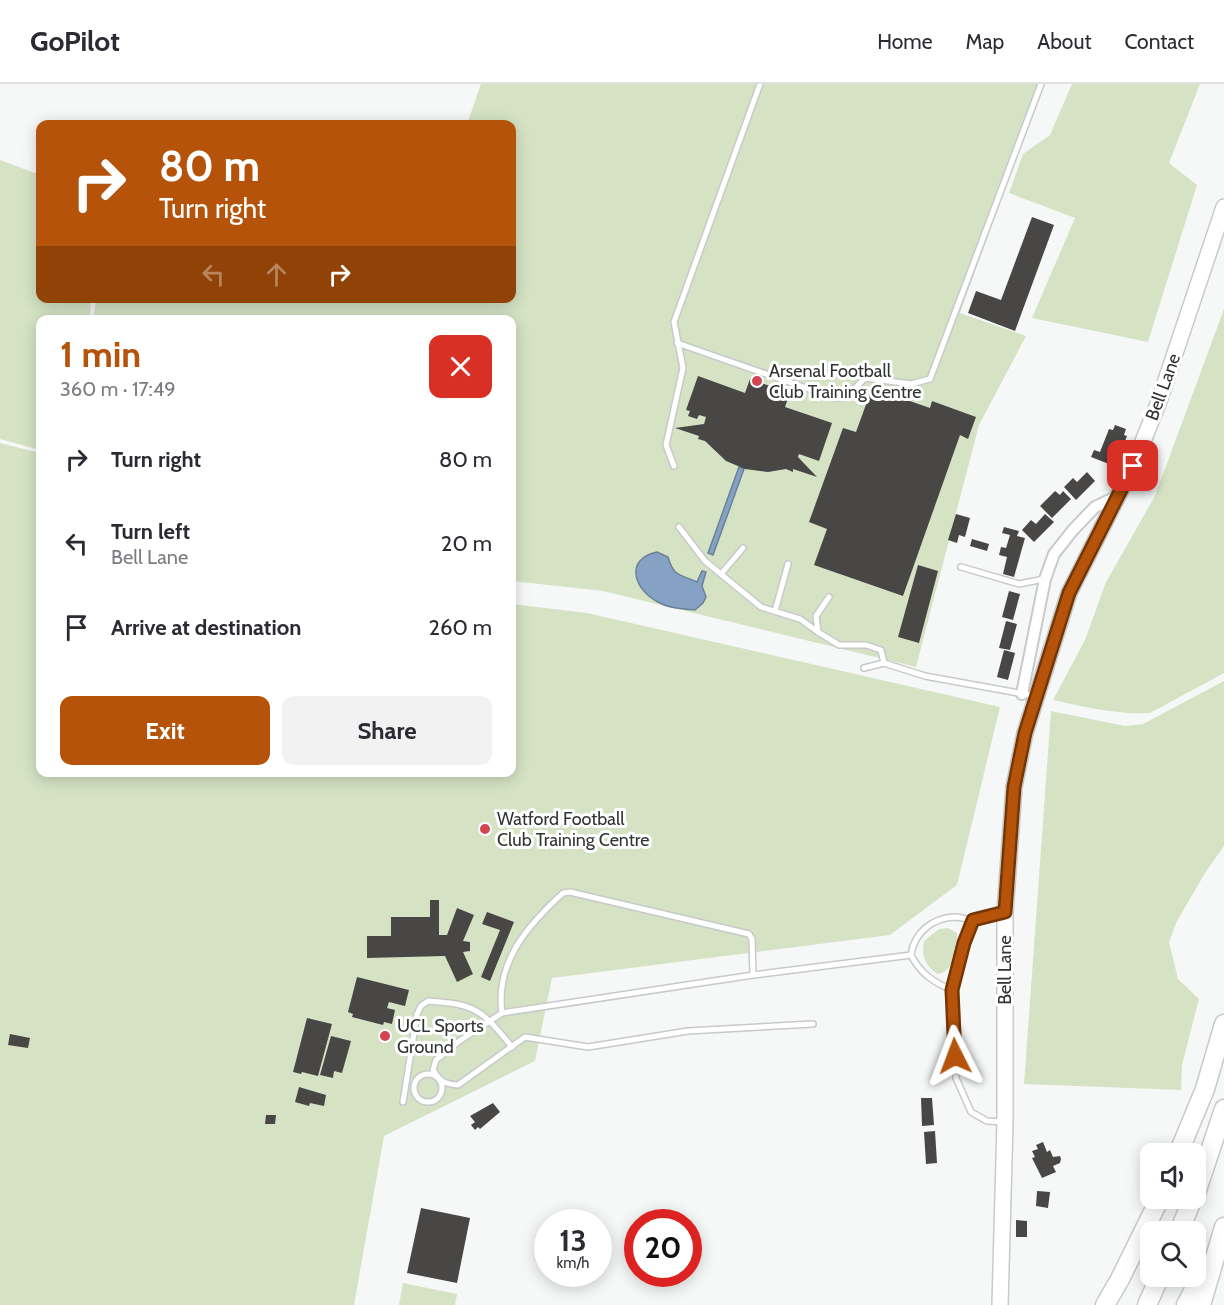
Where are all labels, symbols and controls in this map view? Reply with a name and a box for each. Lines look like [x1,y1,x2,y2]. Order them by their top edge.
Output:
text: GoPilot [30,24,120,58]
text: Home [877,29,933,54]
text: Map [966,29,1004,54]
text: About [1037,29,1091,54]
text: Contact [1124,29,1194,54]
text: 80 m [159,140,260,192]
icon: right [60,144,138,222]
text: Turn right [159,192,266,225]
icon: left [197,258,230,291]
icon: ahead [260,258,293,291]
icon: right [323,258,356,291]
text: 1 min [60,332,141,376]
button: close [429,335,492,398]
street label: Bell Lane [1141,351,1185,423]
place label: Arsenal Football Club Training Centre [769,360,922,403]
marker: Arsenal Football Club Training Centre [750,374,764,388]
text: 360 m · 17:49 [60,377,176,401]
pin [1107,440,1158,491]
icon: right [60,443,93,476]
text: Turn right [111,446,201,473]
text: 80 m [439,446,492,473]
icon: arrive [1116,449,1149,482]
text: Turn left [111,518,190,545]
icon: left [60,527,93,560]
text: 20 m [441,530,492,557]
text: Bell Lane [111,545,188,569]
icon: arrive [60,611,93,644]
text: Arrive at destination [111,614,301,641]
text: 260 m [428,614,492,641]
button: Exit [60,696,270,765]
button: Share [282,696,492,765]
place label: Watford Football Club Training Centre [497,808,650,851]
marker: Watford Football Club Training Centre [478,822,492,836]
street label: Bell Lane [994,935,1016,1005]
place label: UCL Sports Ground [397,1015,484,1058]
position arrow [923,1024,987,1088]
marker: UCL Sports Ground [378,1029,392,1043]
map controls [1140,1143,1206,1287]
button: sound [1140,1143,1206,1209]
speed limit sign: 20 [624,1209,702,1287]
button: search [1140,1221,1206,1287]
text: 13 [559,1222,587,1259]
text: km/h [557,1254,589,1272]

